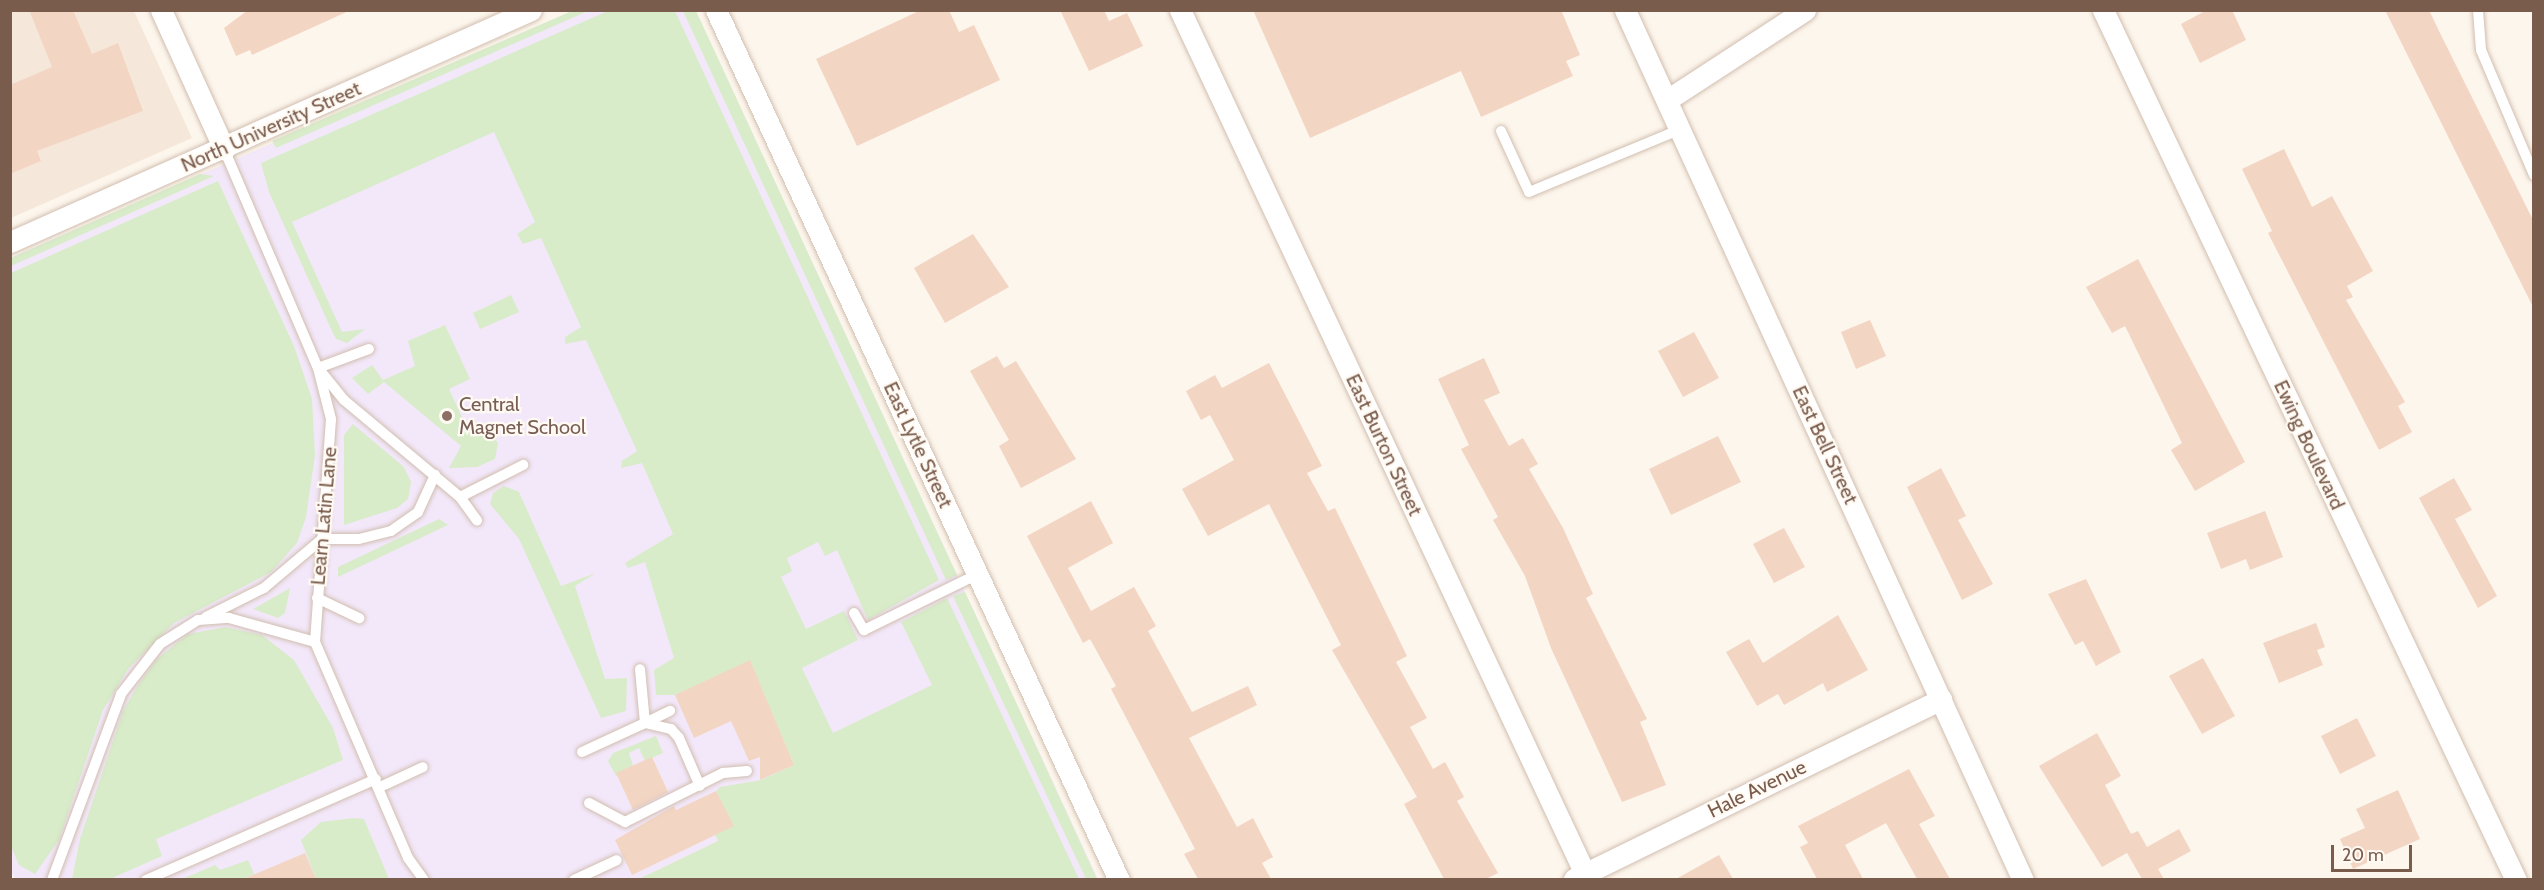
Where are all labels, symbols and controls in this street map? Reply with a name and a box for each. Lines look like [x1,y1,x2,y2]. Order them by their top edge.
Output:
street label: North University Street [177,77,365,177]
street label: East Burton Street [1341,370,1427,520]
street label: Ewing Boulevard [2269,377,2349,513]
street label: East Lytle Street [878,378,958,512]
street label: East Bell Street [1787,382,1863,508]
place label: Central Magnet School [459,392,586,439]
marker: Central Magnet School [440,409,454,423]
street label: Learn Latin Lane [306,446,342,586]
street label: Hale Avenue [1704,755,1810,823]
scale bar [2334,833,2415,871]
text: 20 m [2342,844,2384,866]

